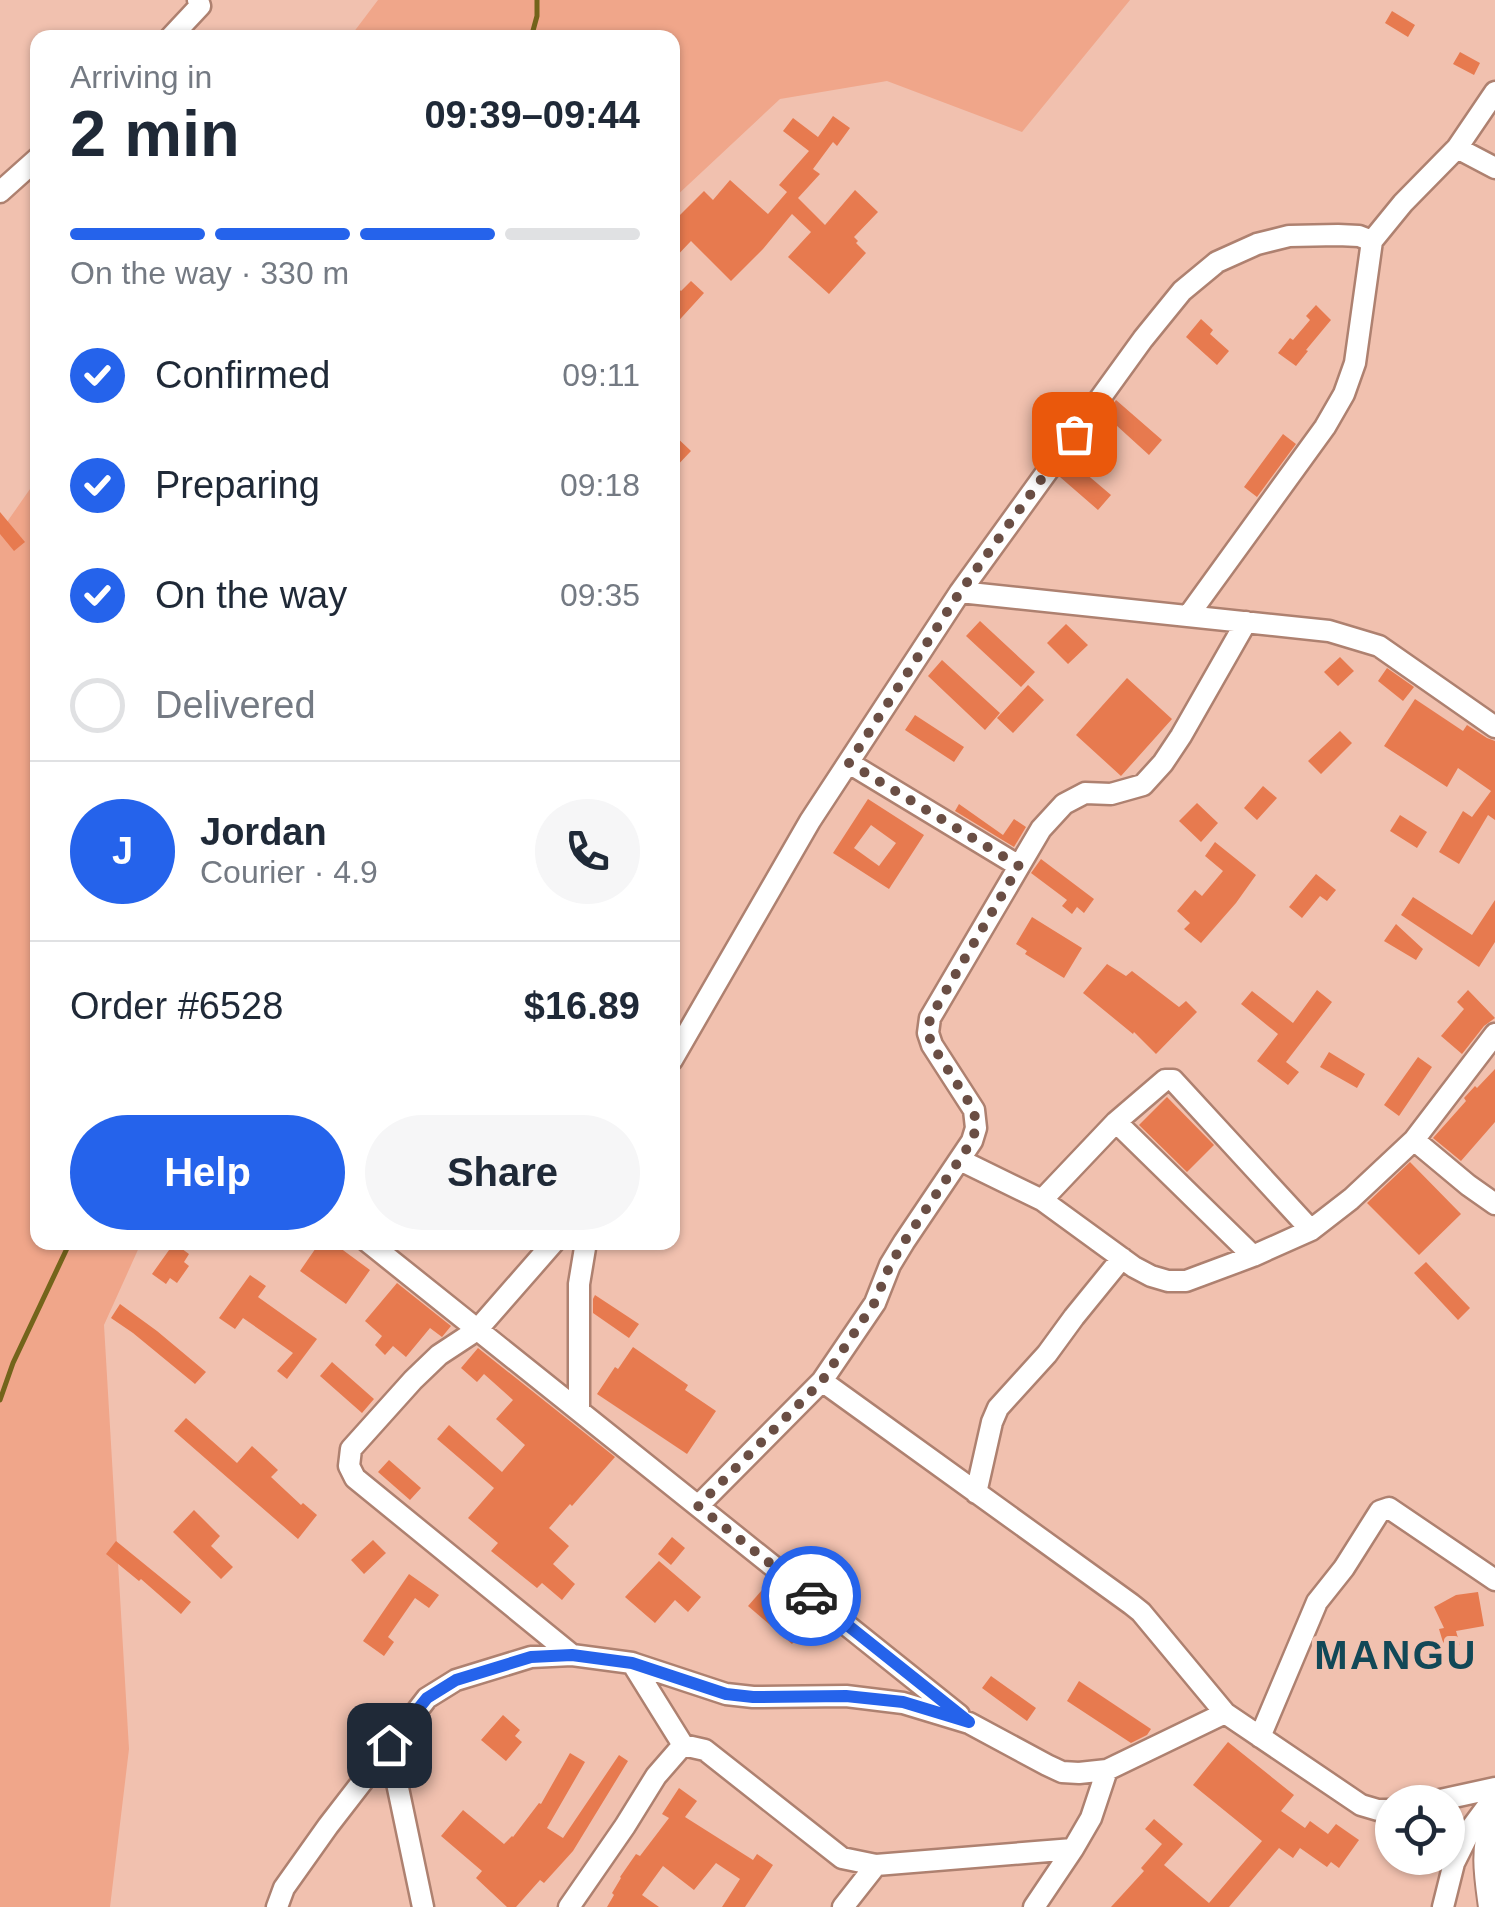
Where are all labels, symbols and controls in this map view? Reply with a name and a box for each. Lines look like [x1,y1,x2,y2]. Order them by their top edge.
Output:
text: Arriving in [70,59,212,95]
text: 09:39–09:44 [424,94,640,136]
text: 2 min [70,97,240,170]
text: On the way · 330 m [70,255,349,291]
icon: check [70,348,125,403]
text: Confirmed [155,354,330,396]
text: 09:11 [562,357,640,393]
pin [1032,392,1117,477]
icon: bag [1047,407,1102,462]
icon: check [70,458,125,513]
text: Preparing [155,464,320,506]
text: 09:18 [560,467,640,503]
icon: check [70,568,125,623]
text: On the way [155,574,347,616]
text: 09:35 [560,577,640,613]
text: Delivered [155,684,316,726]
button: phone [535,799,640,904]
text: Jordan [200,811,327,853]
text: J [112,830,133,872]
text: Courier · 4.9 [200,854,378,890]
text: Order #6528 [70,985,283,1027]
text: $16.89 [524,985,640,1027]
button: Help [70,1115,345,1230]
button: Share [365,1115,640,1230]
courier [761,1546,861,1646]
icon: car [784,1569,839,1624]
district label: MANGU [1314,1633,1478,1677]
pin [347,1703,432,1788]
icon: home [362,1718,417,1773]
map controls [1375,1785,1465,1875]
button: locate [1375,1785,1465,1875]

